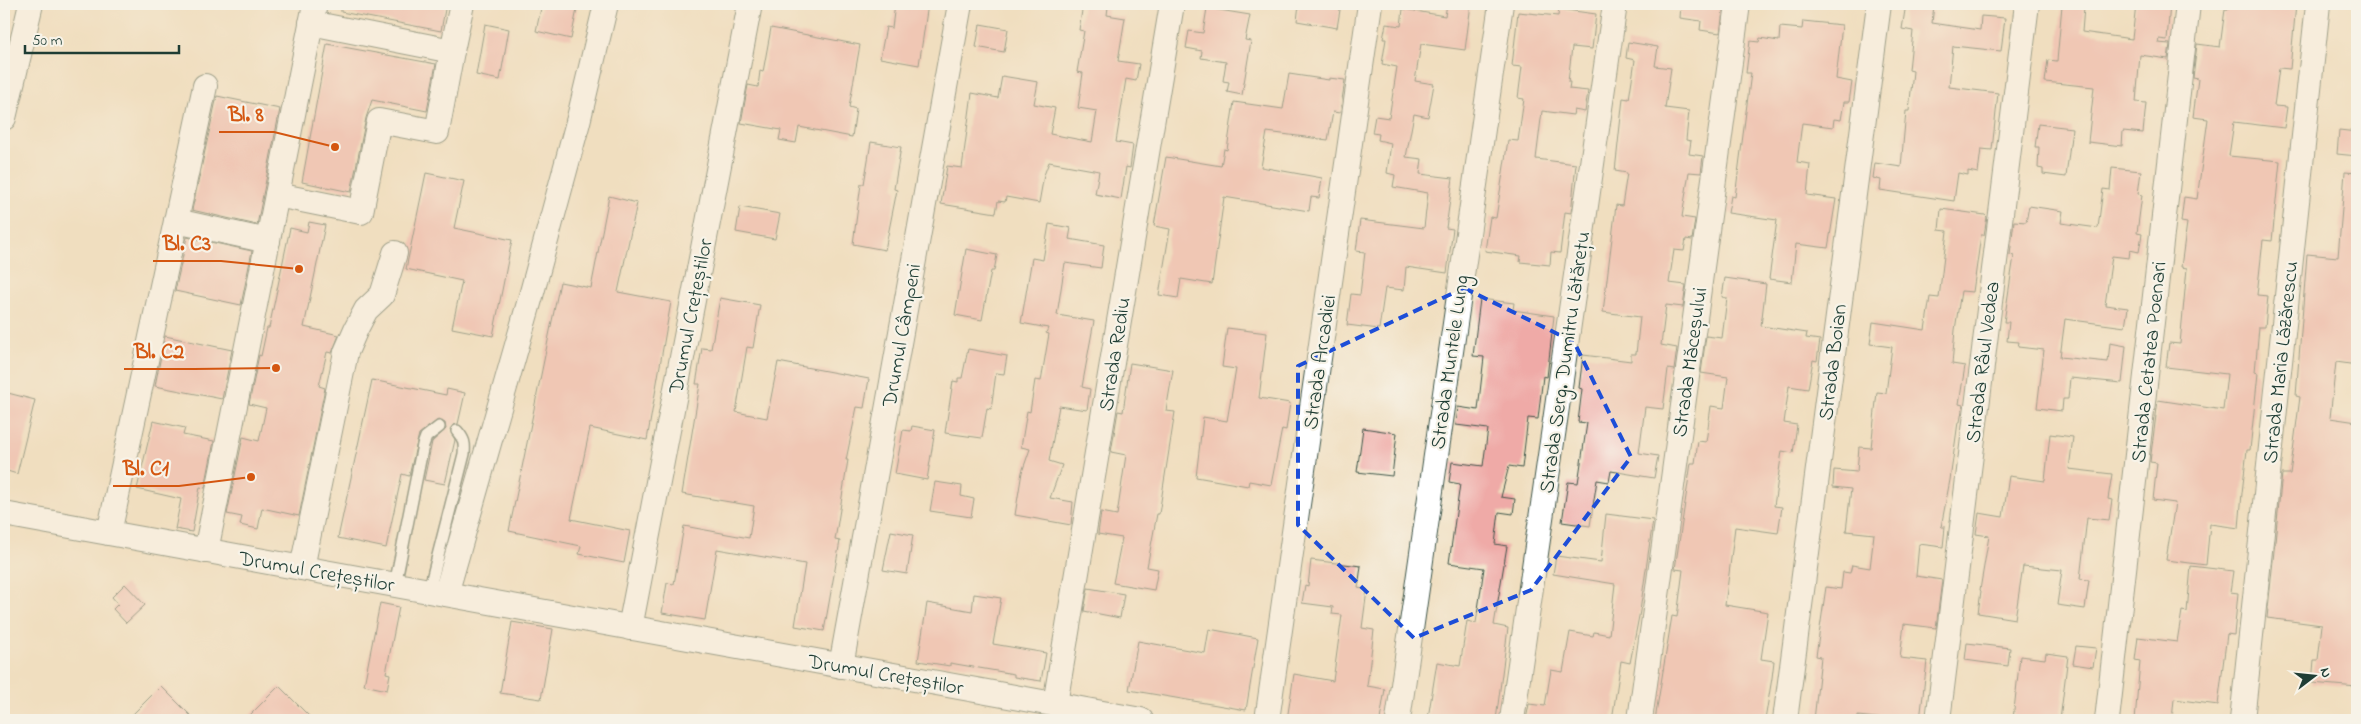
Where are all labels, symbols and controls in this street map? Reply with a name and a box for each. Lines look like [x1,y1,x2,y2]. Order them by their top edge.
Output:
scale bar [25,22,179,54]
text: 50 m [32,30,63,52]
callout: Bl. 8 [219,95,274,132]
text: Bl. 8 [227,100,264,132]
callout: Bl. C3 [153,224,221,261]
text: Bl. C3 [162,229,211,261]
street label: Strada Serg. Dumitru Lătărețu [1533,229,1601,496]
street label: Drumul Crețeștilor [662,236,722,397]
street label: Strada Maria Lăzărescu [2256,259,2308,465]
street label: Strada Cetatea Poenari [2124,260,2175,464]
street label: Drumul Câmpeni [875,261,930,410]
street label: Strada Muntele Lung [1424,273,1480,452]
street label: Strada Râul Vedea [1959,280,2009,445]
street label: Strada Măceșului [1666,286,1716,439]
street label: Strada Arcadiei [1297,293,1345,432]
street label: Strada Rediu [1092,295,1140,414]
street label: Strada Boian [1812,302,1856,422]
callout: Bl. C2 [124,332,194,369]
text: Bl. C2 [133,337,184,369]
callout: Bl. C1 [113,449,179,486]
text: Bl. C1 [122,454,169,486]
street label: Drumul Crețeștilor [236,544,397,601]
street label: Drumul Crețeștilor [805,647,966,704]
north arrow [2288,652,2338,702]
text: N [2314,665,2336,680]

